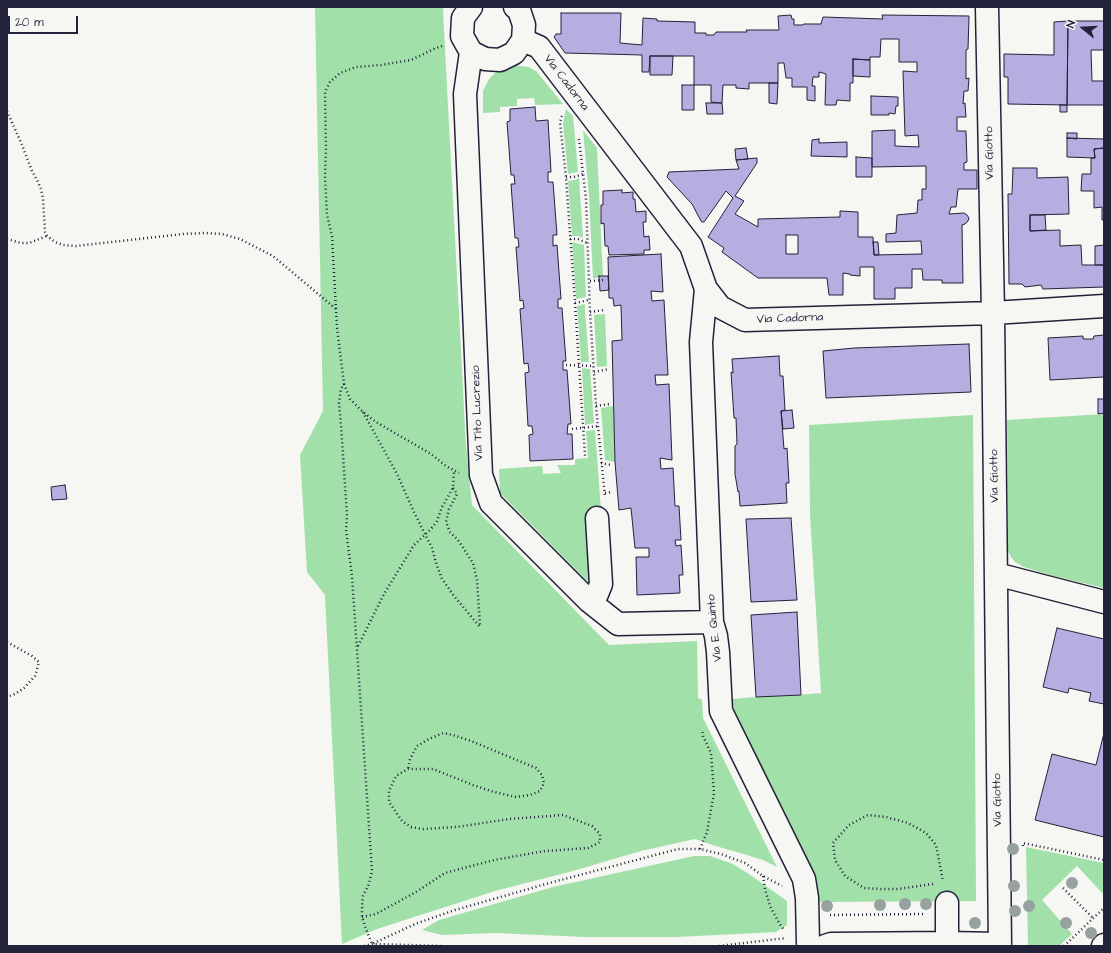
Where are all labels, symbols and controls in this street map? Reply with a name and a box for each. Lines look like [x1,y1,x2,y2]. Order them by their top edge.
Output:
scale bar [10,8,80,34]
north arrow [1063,8,1103,48]
text: 20 m [15,14,44,31]
text: N [1063,19,1079,30]
street label: Via Cadorna [540,52,592,114]
street label: Via Giotto [982,126,998,180]
street label: Via Cadorna [757,311,823,327]
street label: Via Tito Lucrezio [469,365,487,461]
street label: Via Giotto [987,449,1003,503]
street label: Via E. Quinto [704,593,726,663]
street label: Via Giotto [990,773,1006,827]

